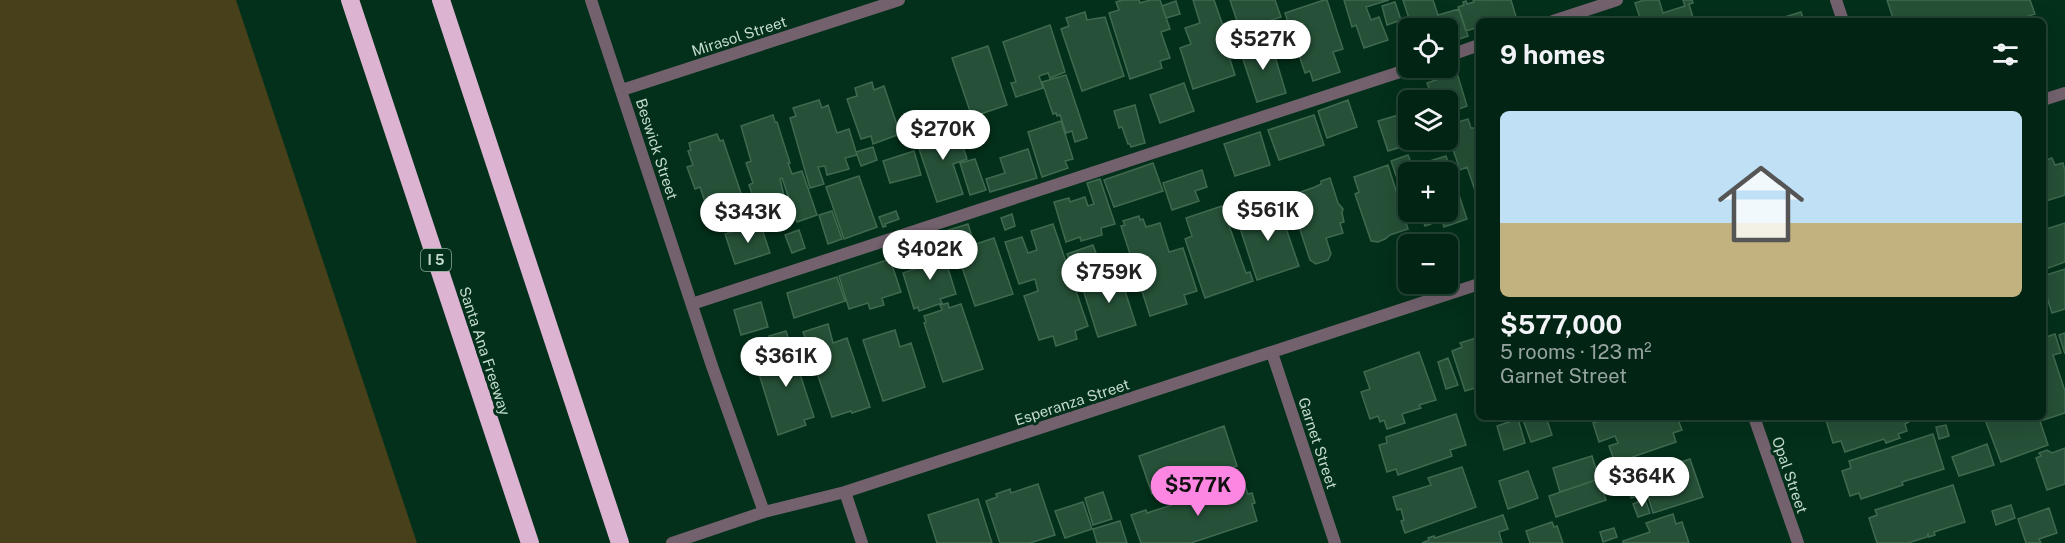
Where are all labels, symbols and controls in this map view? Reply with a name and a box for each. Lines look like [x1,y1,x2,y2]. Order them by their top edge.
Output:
street label: Mirasol Street [689,13,789,59]
map controls [1398,18,1458,294]
button: locate [1398,18,1458,78]
pin: $527K [1221,20,1305,71]
text: $527K [1230,27,1296,51]
icon: filters [1989,38,2022,71]
text: 9 homes [1500,39,1605,70]
button: layers [1398,90,1458,150]
street label: Beswick Street [633,96,681,202]
pin: $270K [901,110,985,161]
text: $270K [910,117,976,141]
icon: home [1707,150,1815,258]
button: + [1398,162,1458,222]
pin: $561K [1226,191,1310,242]
pin: $343K [706,193,790,244]
text: $561K [1236,198,1300,222]
text: $343K [714,200,782,224]
pin: $402K [888,230,972,281]
button: − [1398,234,1458,294]
text: $402K [897,237,963,261]
road number: I 5 [421,249,451,271]
pin: $759K [1067,253,1151,304]
text: $759K [1075,260,1143,284]
street label: Santa Ana Freeway [456,284,514,418]
text: $577,000 [1500,309,1622,340]
pin: $361K [744,337,828,388]
text: 5 rooms · 123 m² [1500,340,1652,364]
text: $361K [755,344,817,368]
text: Garnet Street [1500,364,1627,388]
street label: Esperanza Street [1012,375,1132,429]
street label: Garnet Street [1295,395,1341,491]
street label: Opal Street [1769,434,1811,516]
pin: $364K [1600,457,1684,508]
text: $364K [1608,464,1676,488]
pin: $577K [1156,466,1240,517]
text: $577K [1165,473,1231,497]

